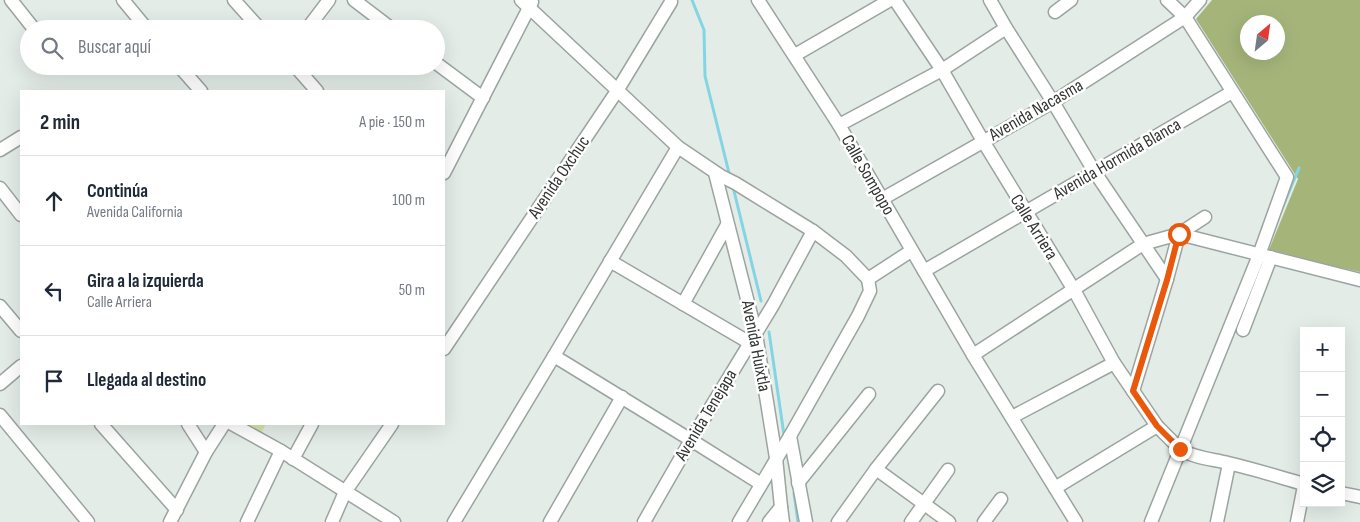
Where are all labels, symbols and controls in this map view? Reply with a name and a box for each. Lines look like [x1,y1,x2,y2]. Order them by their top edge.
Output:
north arrow [1240,15,1285,60]
search box [20,20,445,75]
icon: search [38,34,66,62]
text: Buscar aquí [78,36,151,59]
street label: Avenida Nacasma [984,75,1087,146]
text: 2 min [40,110,80,135]
text: A pie · 150 m [359,113,425,132]
street label: Avenida Hormida Blanca [1049,114,1185,205]
street label: Calle Sompopo [837,131,899,219]
street label: Avenida Oxchuc [523,132,594,223]
text: Continúa [87,180,148,203]
icon: ahead [40,187,68,215]
text: 100 m [392,191,425,210]
street label: Calle Arriera [1006,191,1062,264]
text: Avenida California [87,203,183,222]
route start [1168,223,1191,246]
text: Gira a la izquierda [87,270,204,293]
icon: left [40,277,68,305]
text: 50 m [399,281,425,300]
text: Calle Arriera [87,293,152,312]
street label: Avenida Huixtla [737,298,775,393]
map controls [1300,327,1345,507]
button: + [1300,327,1345,372]
street label: Avenida Tenejapa [670,366,741,465]
icon: arrive [40,367,68,395]
text: Llegada al destino [87,369,206,392]
button: − [1300,372,1345,417]
button: locate [1300,417,1345,462]
route end [1169,438,1192,461]
button: layers [1300,462,1345,507]

